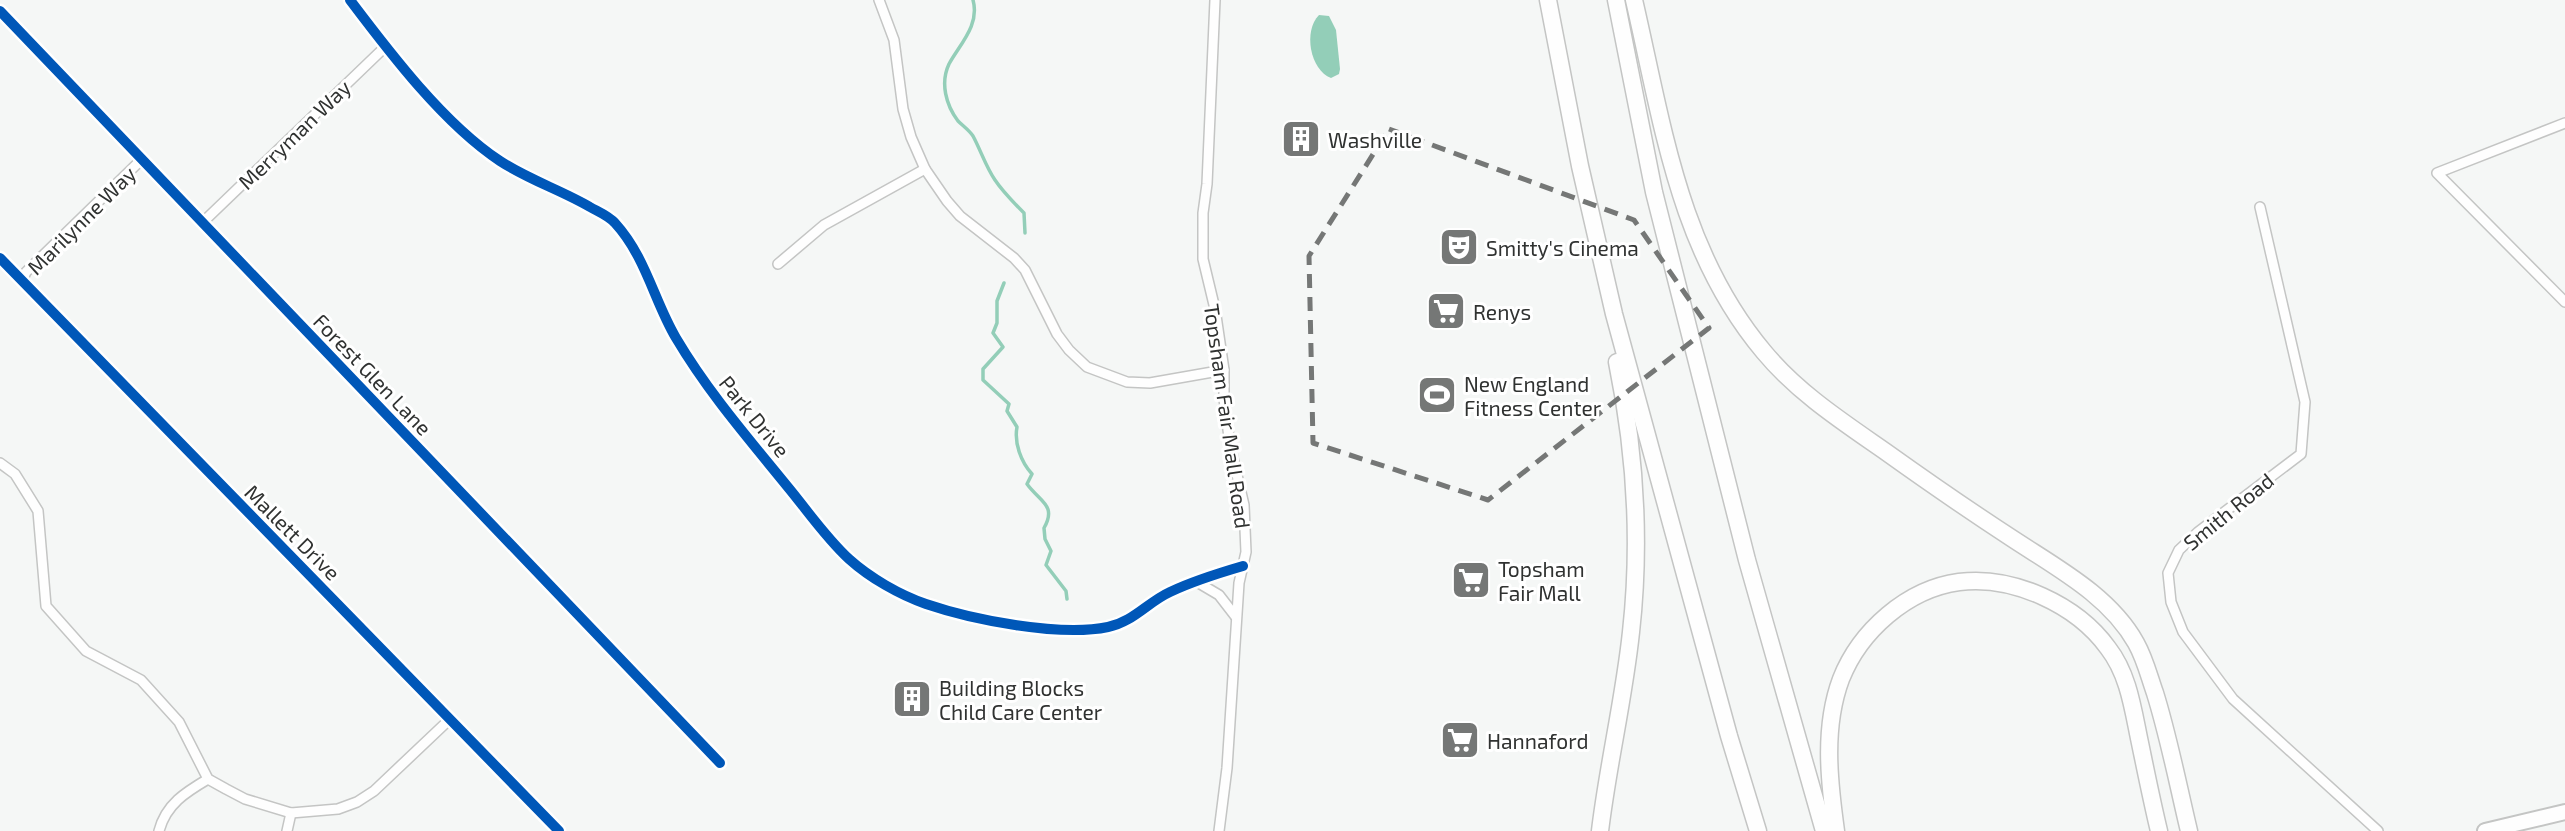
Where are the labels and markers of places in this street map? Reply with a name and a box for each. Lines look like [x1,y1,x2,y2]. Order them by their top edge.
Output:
building icon: Washville [1280,118,1322,160]
place label: Washville [1328,127,1422,152]
theatre icon: Smitty's Cinema [1438,226,1480,268]
place label: Smitty's Cinema [1486,235,1639,260]
supermarket icon: Renys [1425,290,1467,332]
place label: Renys [1473,299,1531,324]
place label: New England Fitness Center [1464,371,1602,420]
sports icon: New England Fitness Center [1416,374,1458,416]
place label: Topsham Fair Mall [1498,556,1585,605]
supermarket icon: Topsham Fair Mall [1450,559,1492,601]
place label: Building Blocks Child Care Center [939,675,1103,724]
building icon: Building Blocks Child Care Center [891,678,933,720]
supermarket icon: Hannaford [1439,719,1481,761]
place label: Hannaford [1487,728,1588,753]

